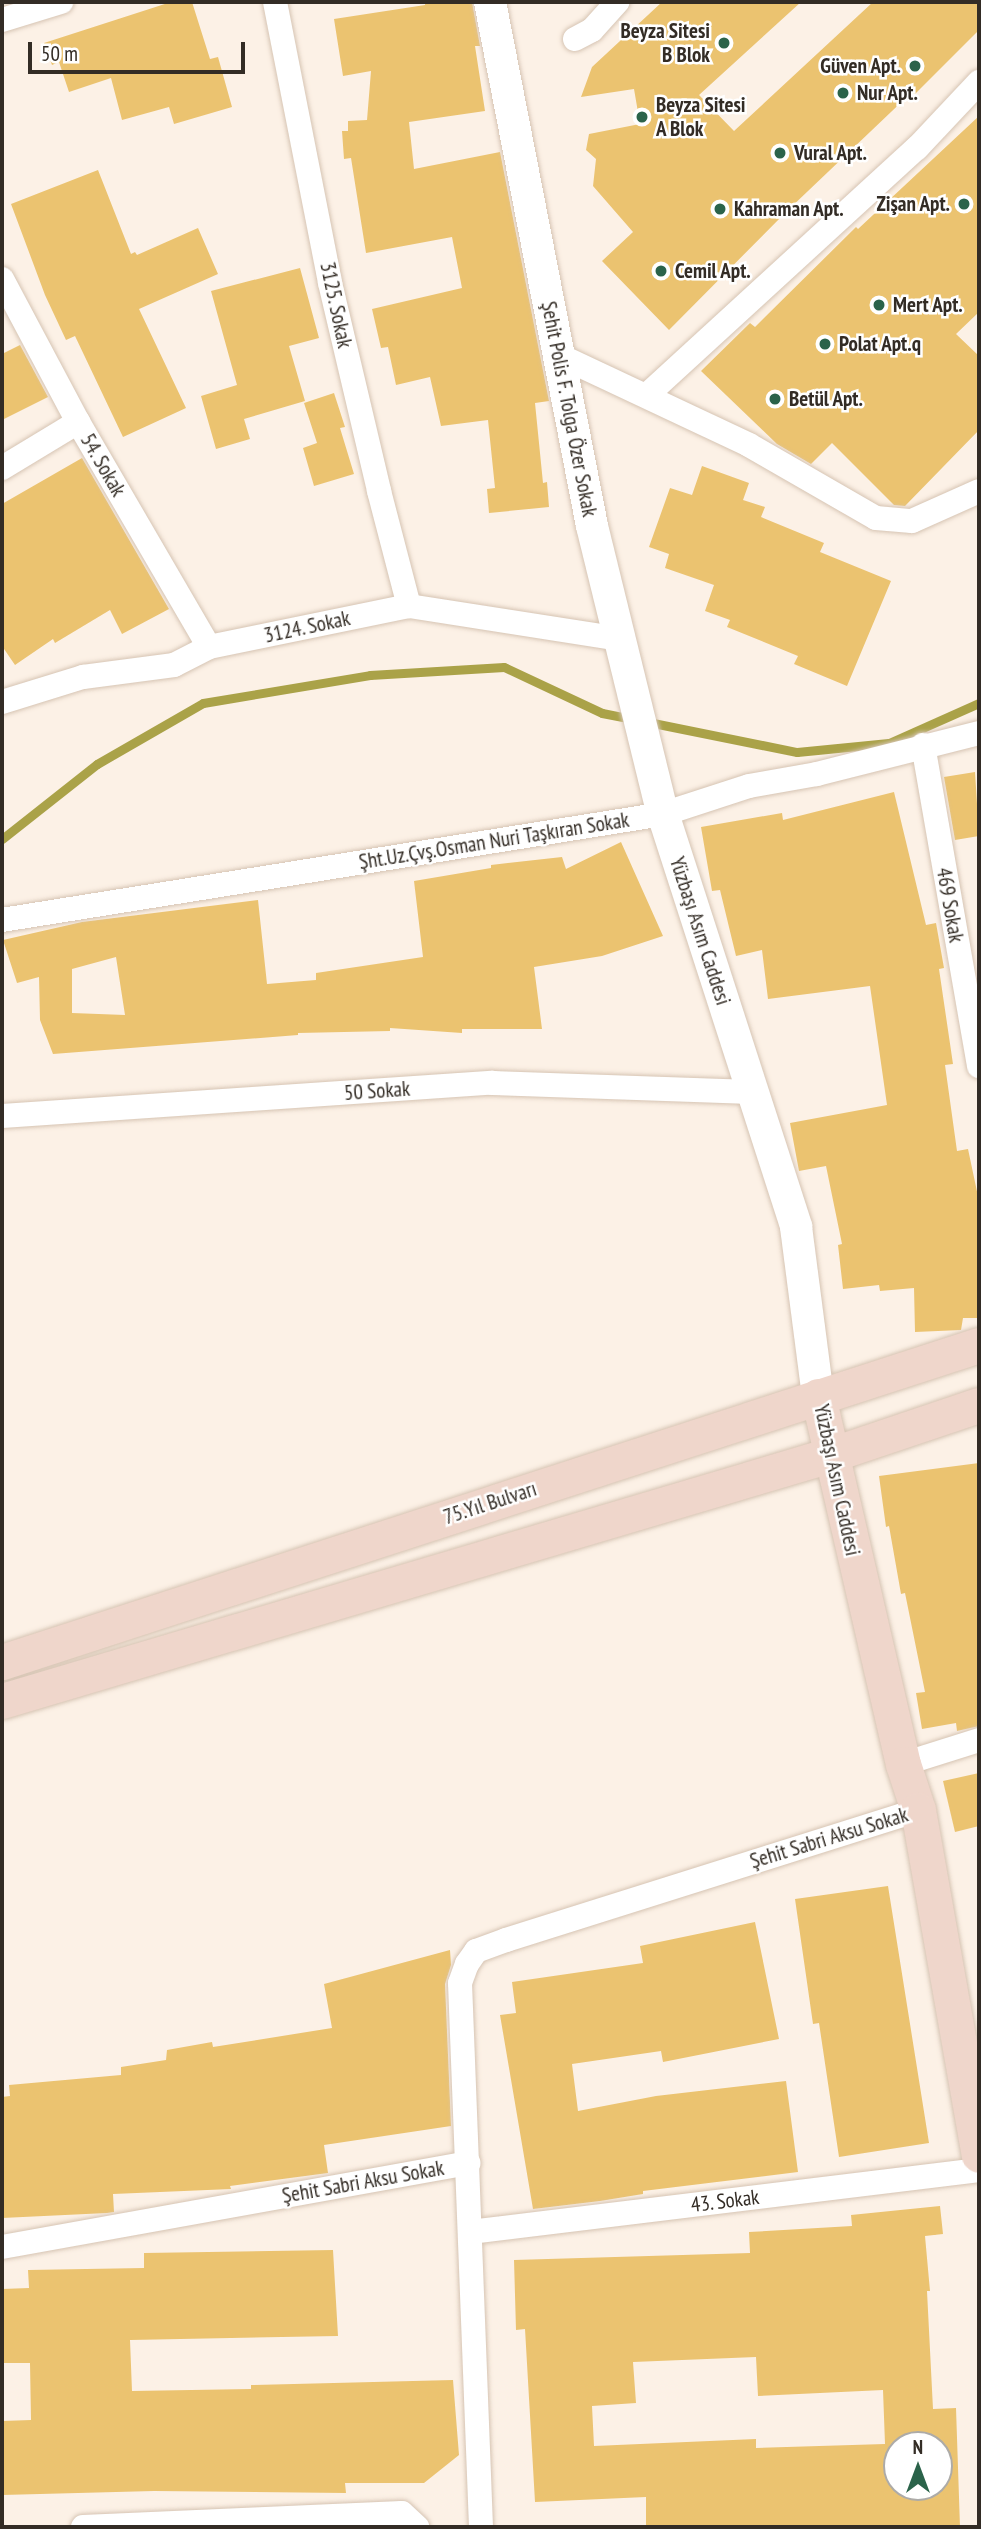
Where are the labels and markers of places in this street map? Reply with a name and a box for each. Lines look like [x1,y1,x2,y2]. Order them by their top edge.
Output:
place label: Beyza Sitesi B Blok [620,18,710,68]
marker: Beyza Sitesi B Blok [716,35,732,51]
place label: Güven Apt. [820,53,901,79]
marker: Güven Apt. [907,58,923,74]
place label: Nur Apt. [857,80,919,106]
marker: Nur Apt. [835,85,851,101]
place label: Beyza Sitesi A Blok [656,92,746,142]
marker: Beyza Sitesi A Blok [634,109,650,125]
place label: Vural Apt. [794,140,868,166]
marker: Vural Apt. [772,145,788,161]
place label: Zişan Apt. [876,191,950,217]
place label: Kahraman Apt. [734,196,844,222]
marker: Zişan Apt. [956,196,972,212]
marker: Kahraman Apt. [712,201,728,217]
place label: Cemil Apt. [675,258,752,284]
marker: Cemil Apt. [653,263,669,279]
place label: Mert Apt. [893,292,963,318]
marker: Mert Apt. [871,297,887,313]
place label: Polat Apt.q [839,331,922,357]
marker: Polat Apt.q [817,336,833,352]
place label: Betül Apt. [789,386,864,412]
marker: Betül Apt. [767,391,783,407]

